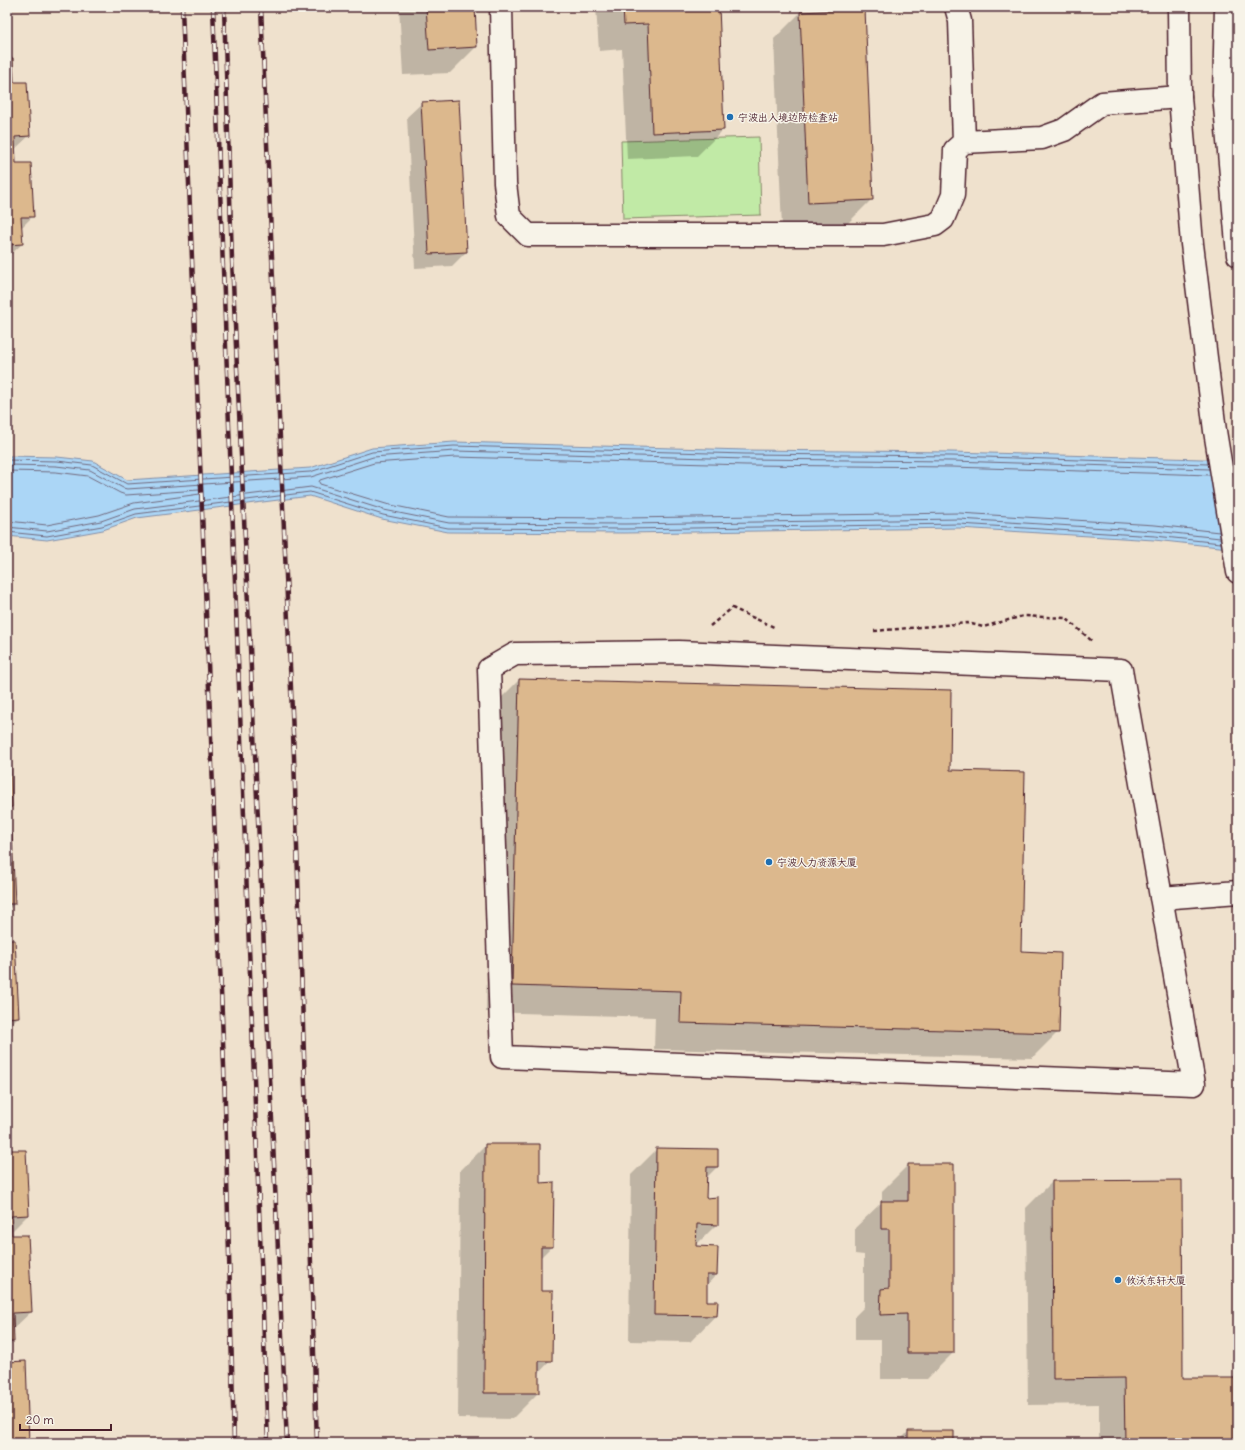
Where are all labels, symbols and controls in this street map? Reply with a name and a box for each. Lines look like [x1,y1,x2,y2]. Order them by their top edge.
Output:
place label: 宁波出入境边防检查站 [738,111,838,124]
marker: 宁波出入境边防检查站 [725,112,735,122]
place label: 宁波人力资源大厦 [777,856,857,869]
marker: 宁波人力资源大厦 [764,857,774,867]
place label: 攸沃东轩大厦 [1126,1274,1186,1287]
marker: 攸沃东轩大厦 [1113,1275,1123,1285]
scale bar [20,1406,111,1432]
text: 20 m [26,1412,54,1427]

